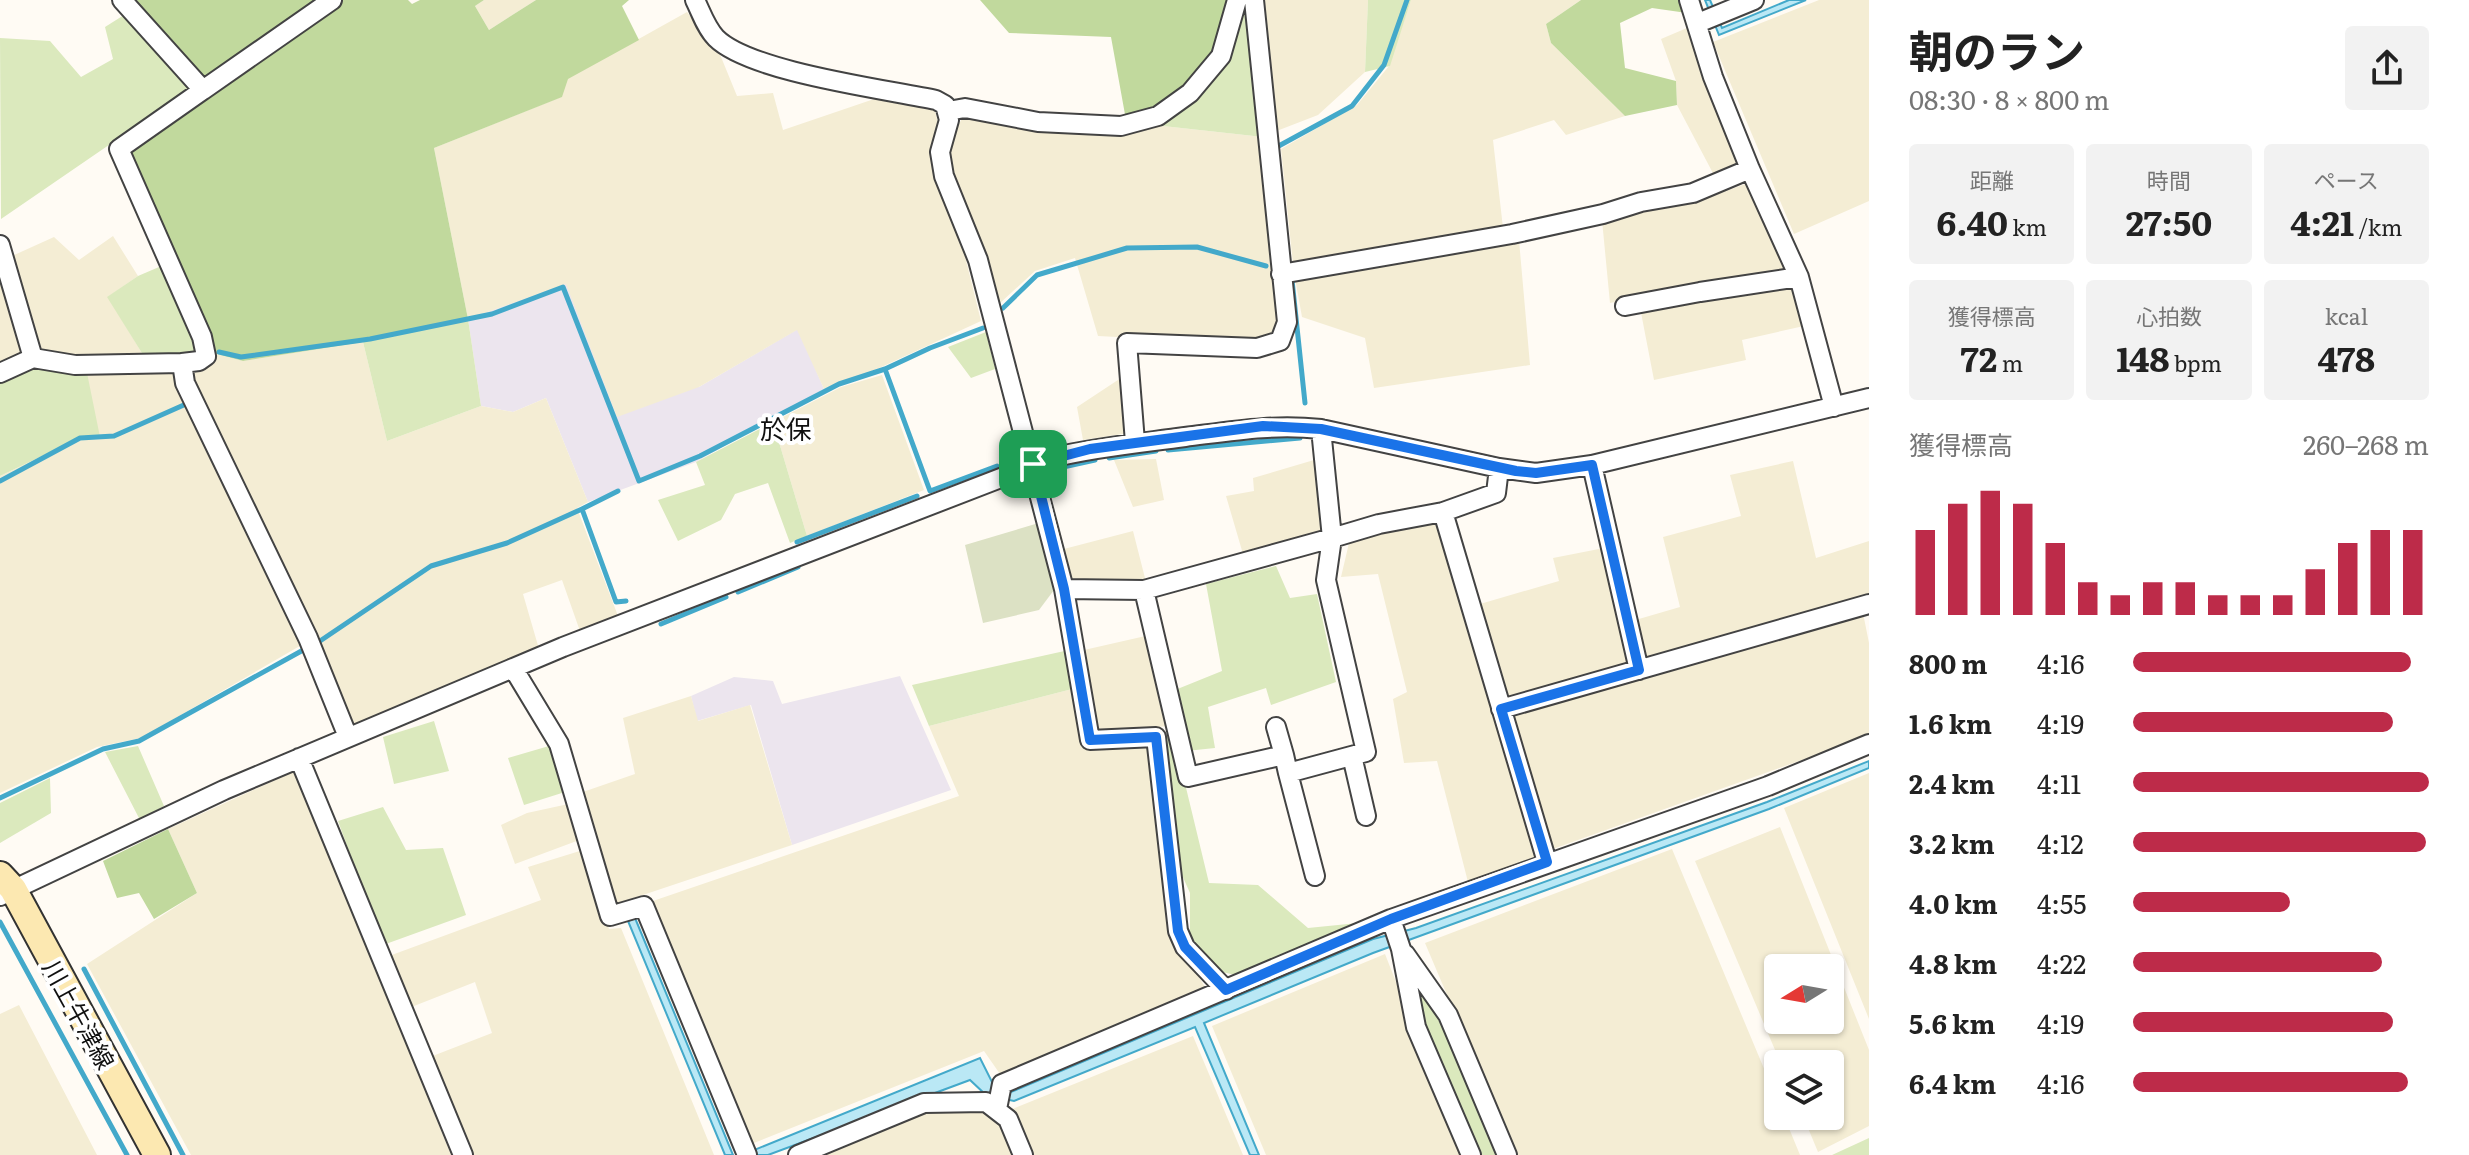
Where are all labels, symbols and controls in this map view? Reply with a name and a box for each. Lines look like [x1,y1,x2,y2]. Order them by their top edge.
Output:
text: 朝のラン [1909,16,2085,82]
button: share [2345,26,2429,110]
text: 08:30 · 8 × 800 m [1909,79,2110,118]
text: 距離 [1970,163,2014,196]
text: 時間 [2147,163,2191,196]
text: ペース [2314,163,2379,196]
text: 6.40 [1936,196,2008,246]
text: 27:50 [2126,196,2212,246]
text: 4:21 [2290,196,2354,246]
text: km [2008,210,2047,243]
text: /km [2354,210,2402,243]
text: 獲得標高 [1948,299,2036,332]
text: 心拍数 [2136,299,2202,332]
text: kcal [2325,299,2368,332]
text: 72 [1960,332,1997,382]
text: 148 [2116,332,2170,382]
text: 478 [2318,332,2375,382]
text: m [1997,346,2023,379]
text: bpm [2170,346,2222,379]
district label: 於保 [760,408,812,447]
text: 獲得標高 [1909,424,2013,463]
text: 260–268 m [2303,424,2429,463]
pin [999,430,1067,498]
icon: arrive [1011,442,1055,486]
text: 800 m [1909,643,1987,682]
text: 4:16 [2037,643,2085,682]
text: 1.6 km [1909,703,1992,742]
text: 4:19 [2037,703,2084,742]
text: 2.4 km [1909,763,1995,802]
text: 4:11 [2037,763,2081,802]
text: 3.2 km [1909,823,1995,862]
text: 4:12 [2037,823,2084,862]
text: 4.0 km [1909,883,1998,922]
text: 4:55 [2037,883,2086,922]
text: 4.8 km [1909,943,1997,982]
text: 4:22 [2037,943,2086,982]
street label: 川上牛津線 [36,953,124,1075]
north arrow [1764,954,1844,1034]
map controls [1764,954,1844,1130]
text: 5.6 km [1909,1003,1995,1042]
text: 4:19 [2037,1003,2084,1042]
button: layers [1764,1050,1844,1130]
text: 6.4 km [1909,1063,1996,1102]
text: 4:16 [2037,1063,2085,1102]

